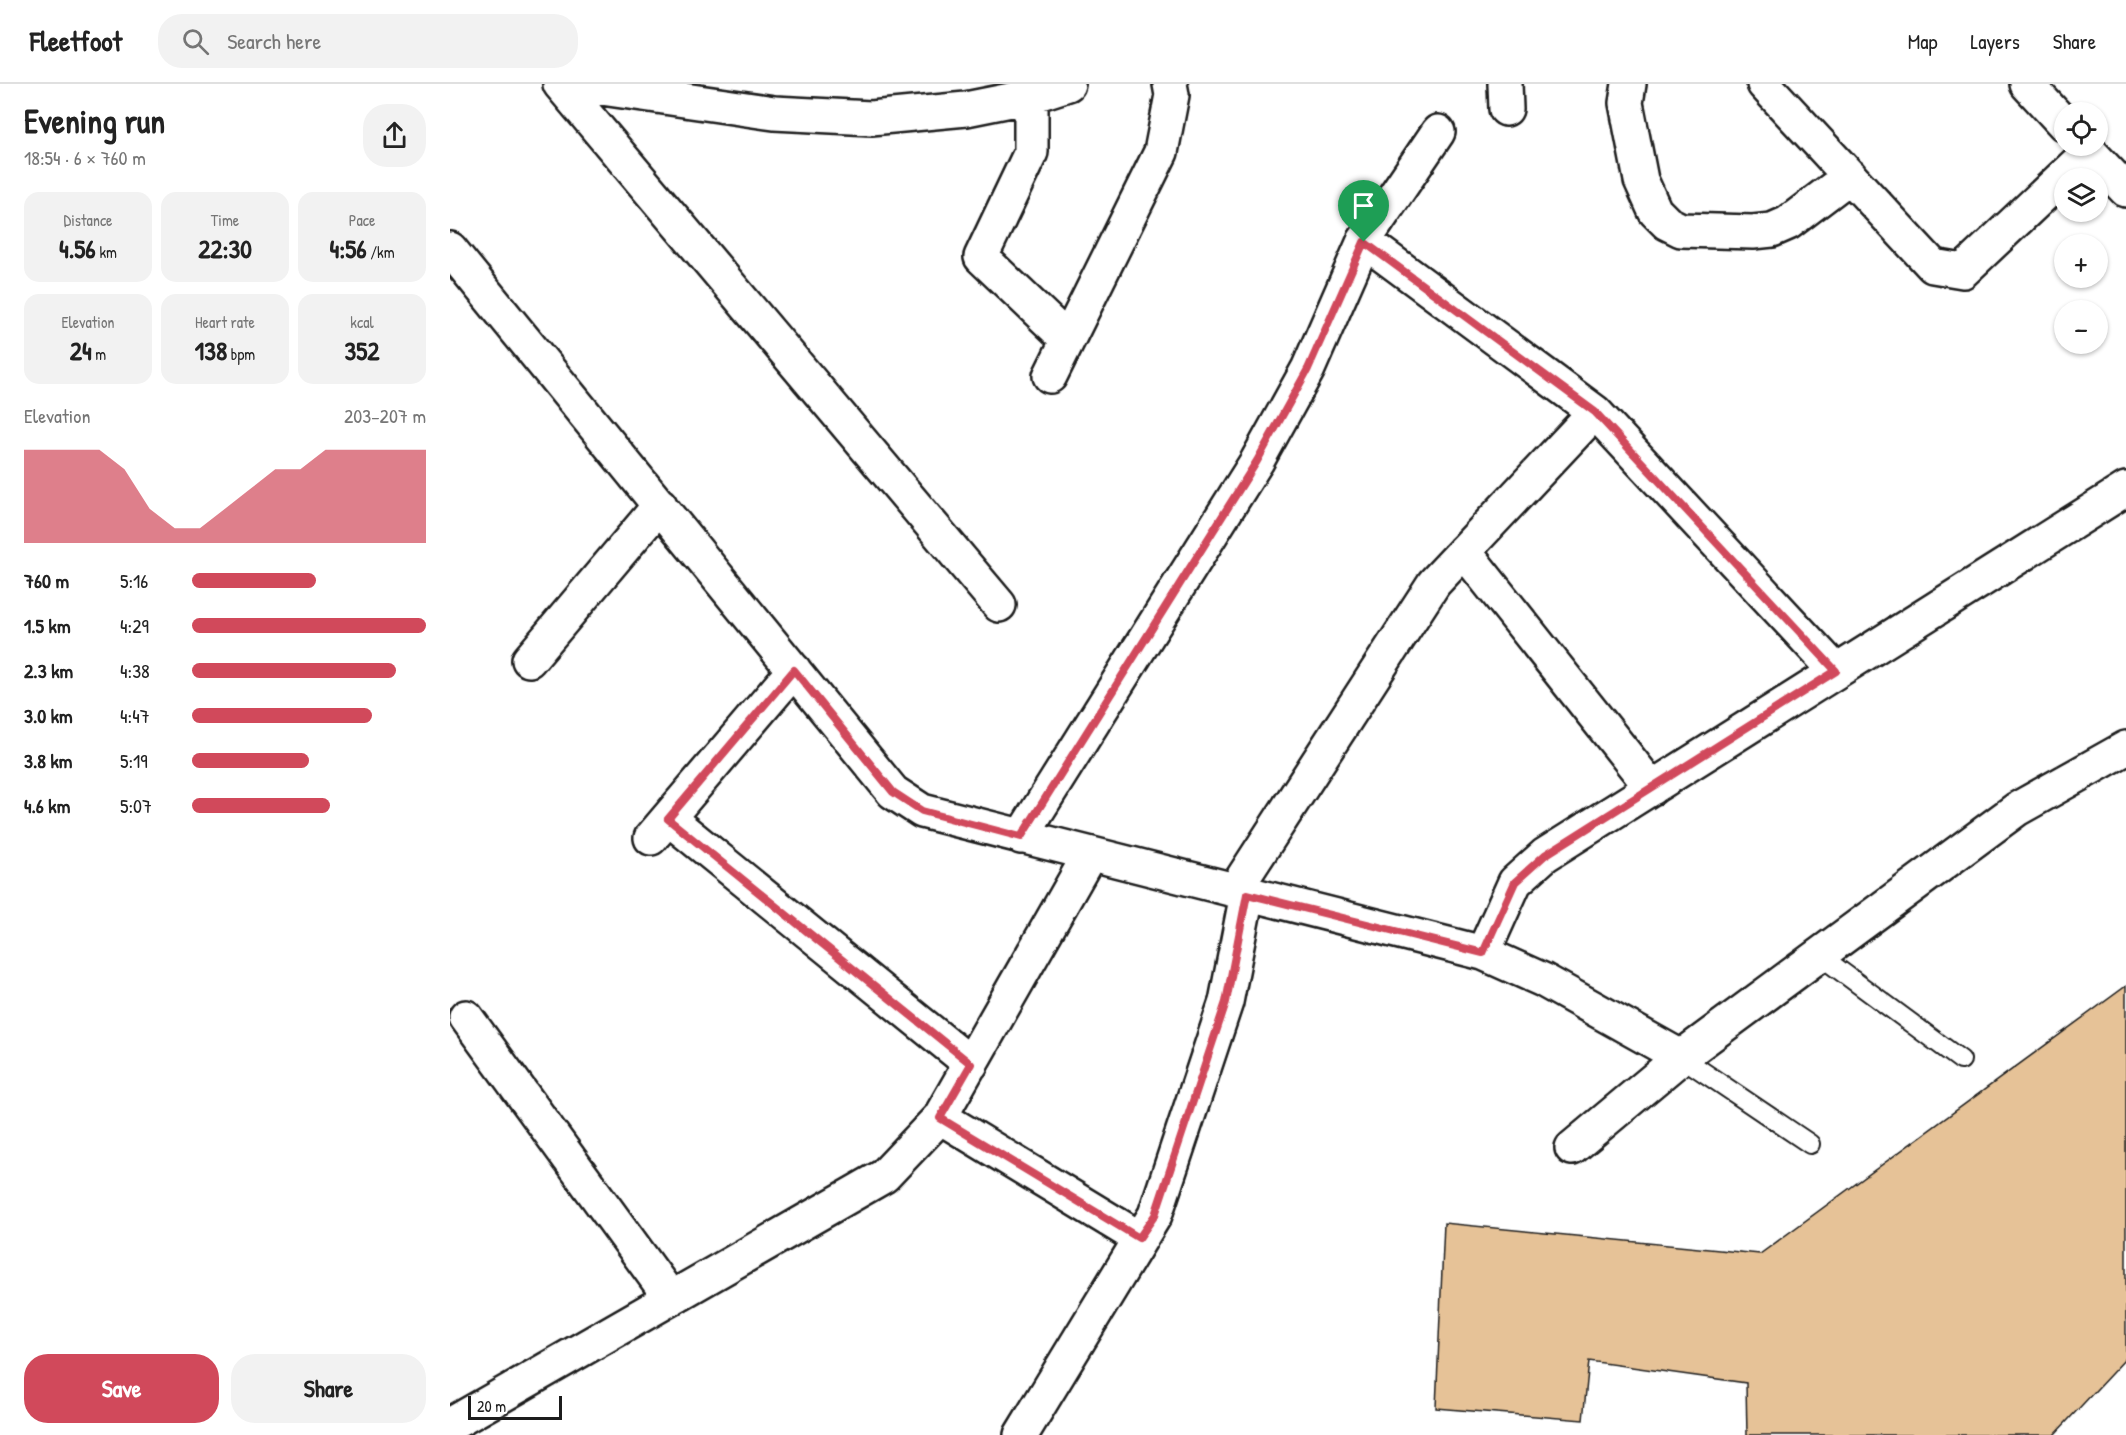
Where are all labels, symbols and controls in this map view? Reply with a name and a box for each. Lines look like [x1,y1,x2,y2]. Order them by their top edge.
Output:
search box [158,14,578,68]
text: Fleetfoot [30,22,122,60]
icon: search [179,25,212,58]
text: Search here [227,26,321,56]
text: Map [1908,27,1937,56]
text: Layers [1970,27,2020,56]
text: Share [2053,27,2096,56]
text: Evening run [24,99,165,143]
map controls [2054,102,2108,354]
button: locate [2054,102,2108,156]
button: share [363,104,426,167]
text: 18:54 · 6 × 760 m [24,144,146,171]
button: layers [2054,168,2108,222]
pin [1338,180,1389,242]
icon: arrive [1347,189,1380,222]
text: Distance [64,209,112,231]
text: Time [211,209,239,231]
text: Pace [349,209,375,231]
text: 4.56 [59,231,96,266]
text: 22:30 [198,231,252,266]
text: 4:56 [329,231,367,266]
button: + [2054,234,2108,288]
text: km [96,241,117,263]
text: /km [367,241,395,263]
button: − [2054,300,2108,354]
text: Elevation [61,311,115,333]
text: Heart rate [195,311,255,333]
text: kcal [350,311,374,333]
text: 24 [70,333,92,368]
text: 138 [195,333,227,368]
text: 352 [345,333,379,368]
text: m [92,343,106,365]
text: bpm [227,343,255,365]
text: Elevation [24,402,90,429]
text: 203–207 m [344,402,426,429]
text: 760 m [24,567,69,594]
text: 5:16 [120,567,148,594]
text: 1.5 km [24,612,71,639]
text: 4:29 [120,612,149,639]
text: 2.3 km [24,657,73,684]
text: 4:38 [120,657,150,684]
text: 3.0 km [24,702,73,729]
text: 4:47 [120,702,150,729]
text: 3.8 km [24,747,72,774]
text: 5:19 [120,747,148,774]
text: 4.6 km [24,792,70,819]
text: 5:07 [120,792,152,819]
button: Save [24,1354,219,1423]
button: Share [231,1354,426,1423]
scale bar [468,1393,562,1420]
text: 20 m [477,1395,506,1417]

